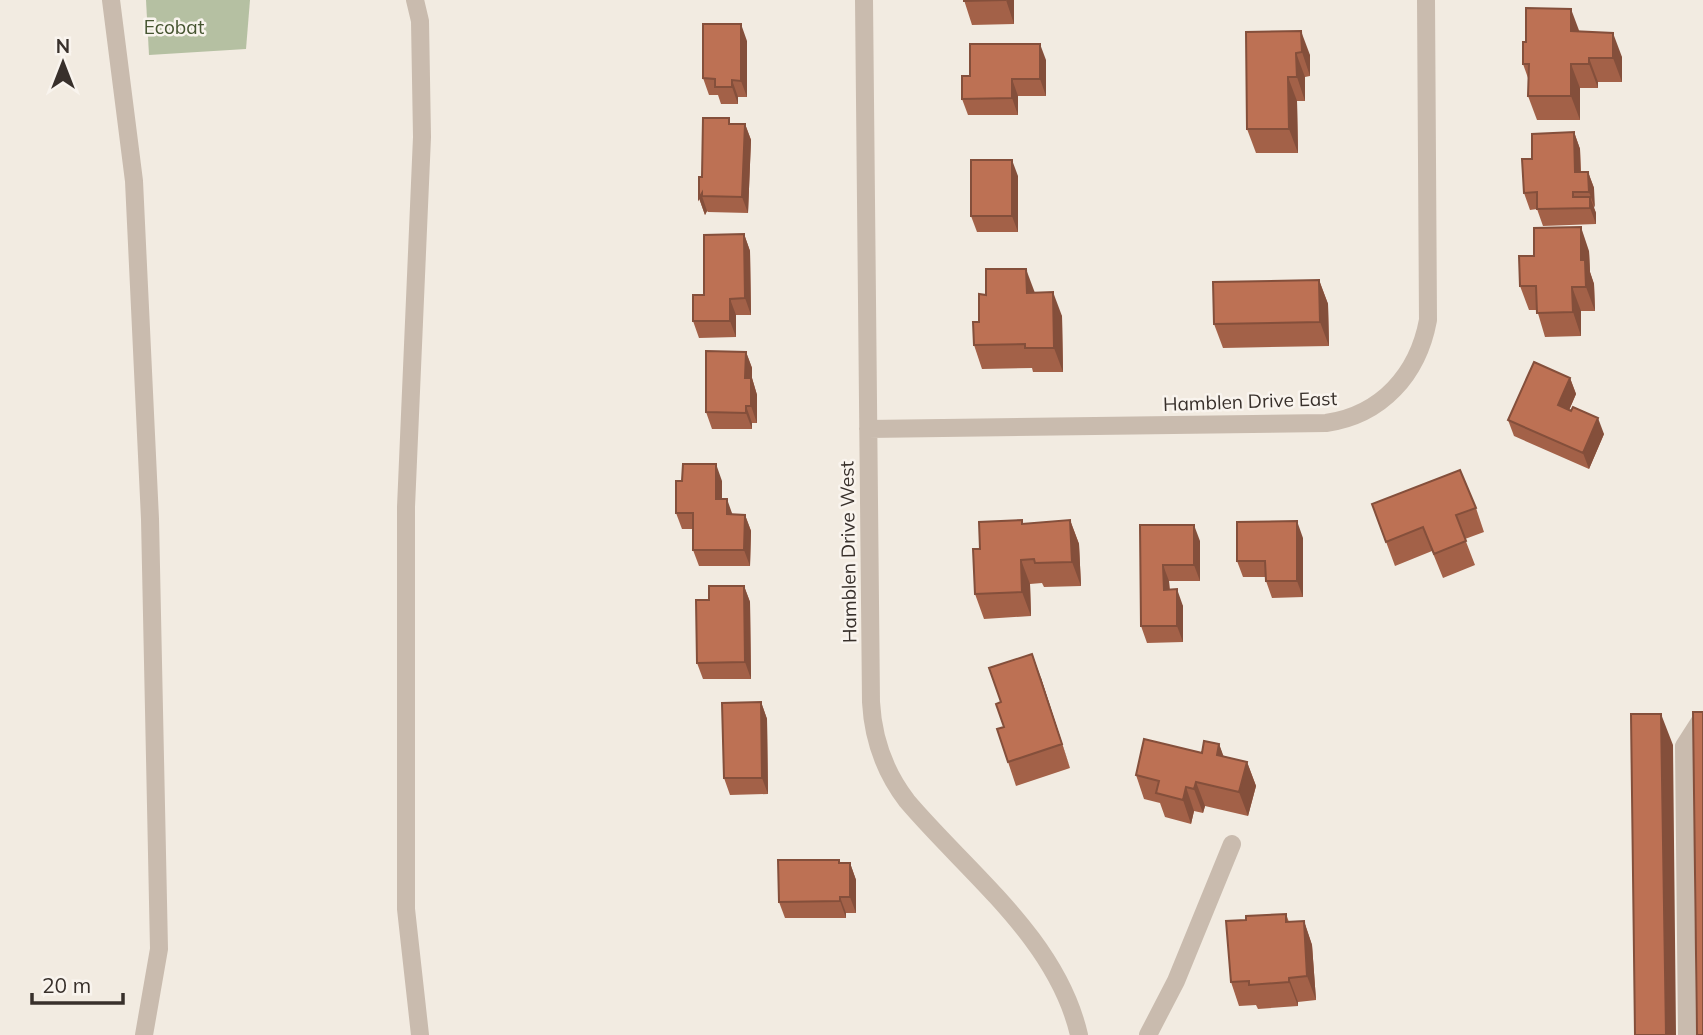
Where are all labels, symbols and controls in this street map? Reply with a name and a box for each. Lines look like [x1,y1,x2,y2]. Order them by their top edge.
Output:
park label: Ecobat [144,15,205,39]
north arrow [28,28,98,98]
text: N [56,34,70,58]
street label: Hamblen Drive East [1163,386,1338,416]
street label: Hamblen Drive West [834,460,862,643]
scale bar [32,962,122,1006]
text: 20 m [42,972,91,998]

